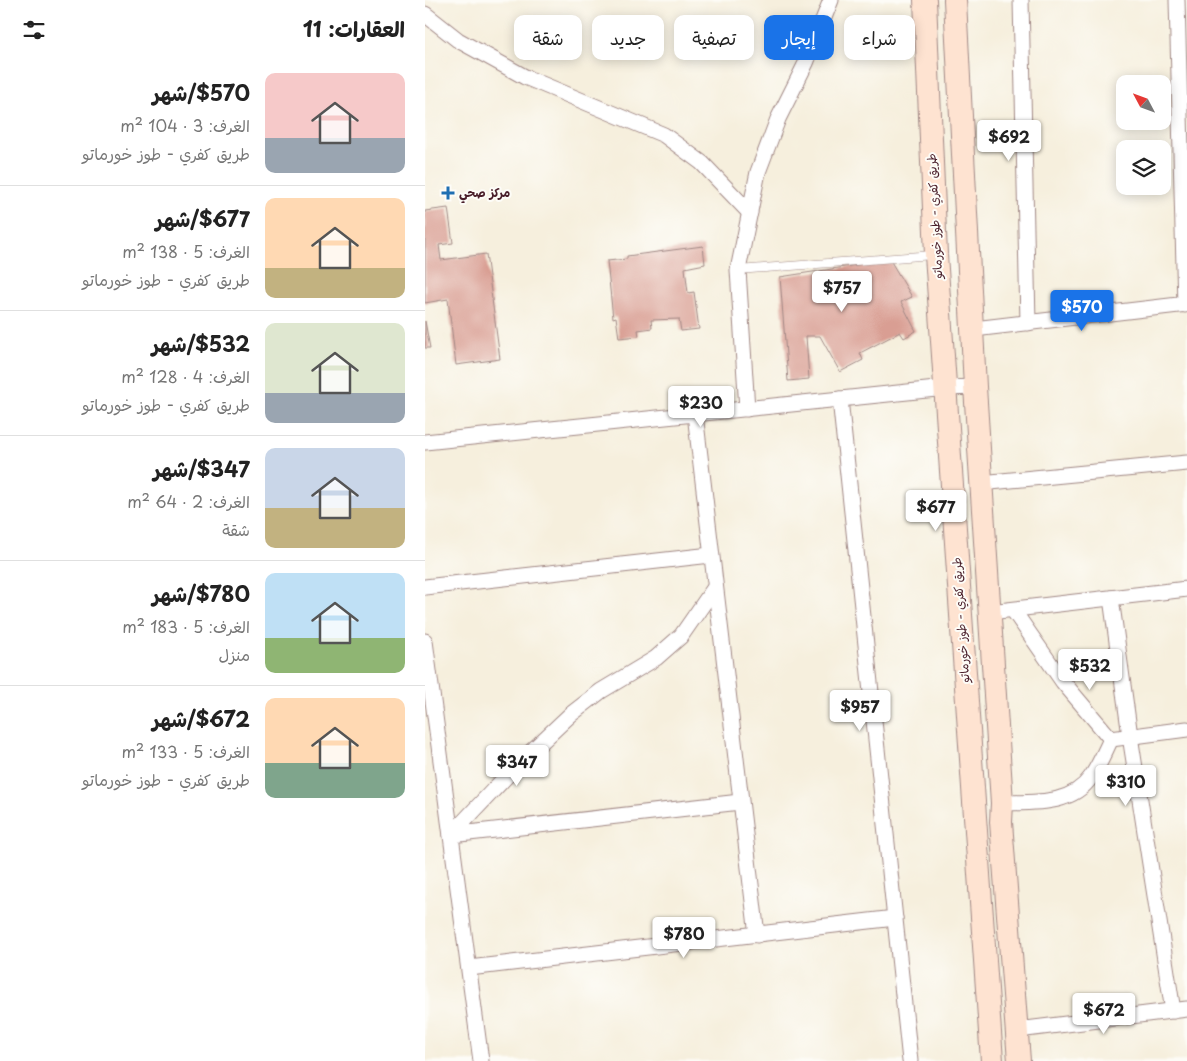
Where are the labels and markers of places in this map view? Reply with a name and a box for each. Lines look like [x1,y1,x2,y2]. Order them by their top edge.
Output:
pin: $692 [979,120,1039,162]
place label: مركز صحي [459,183,510,204]
marker: مركز صحي [441,186,455,200]
pin: $757 [812,270,872,313]
pin: $570 [1052,290,1112,332]
pin: $230 [671,386,731,428]
pin: $677 [906,490,966,532]
pin: $532 [1060,648,1120,691]
pin: $957 [830,690,890,732]
pin: $347 [487,744,547,787]
pin: $310 [1096,764,1156,807]
pin: $780 [654,916,714,959]
pin: $672 [1074,992,1134,1035]

